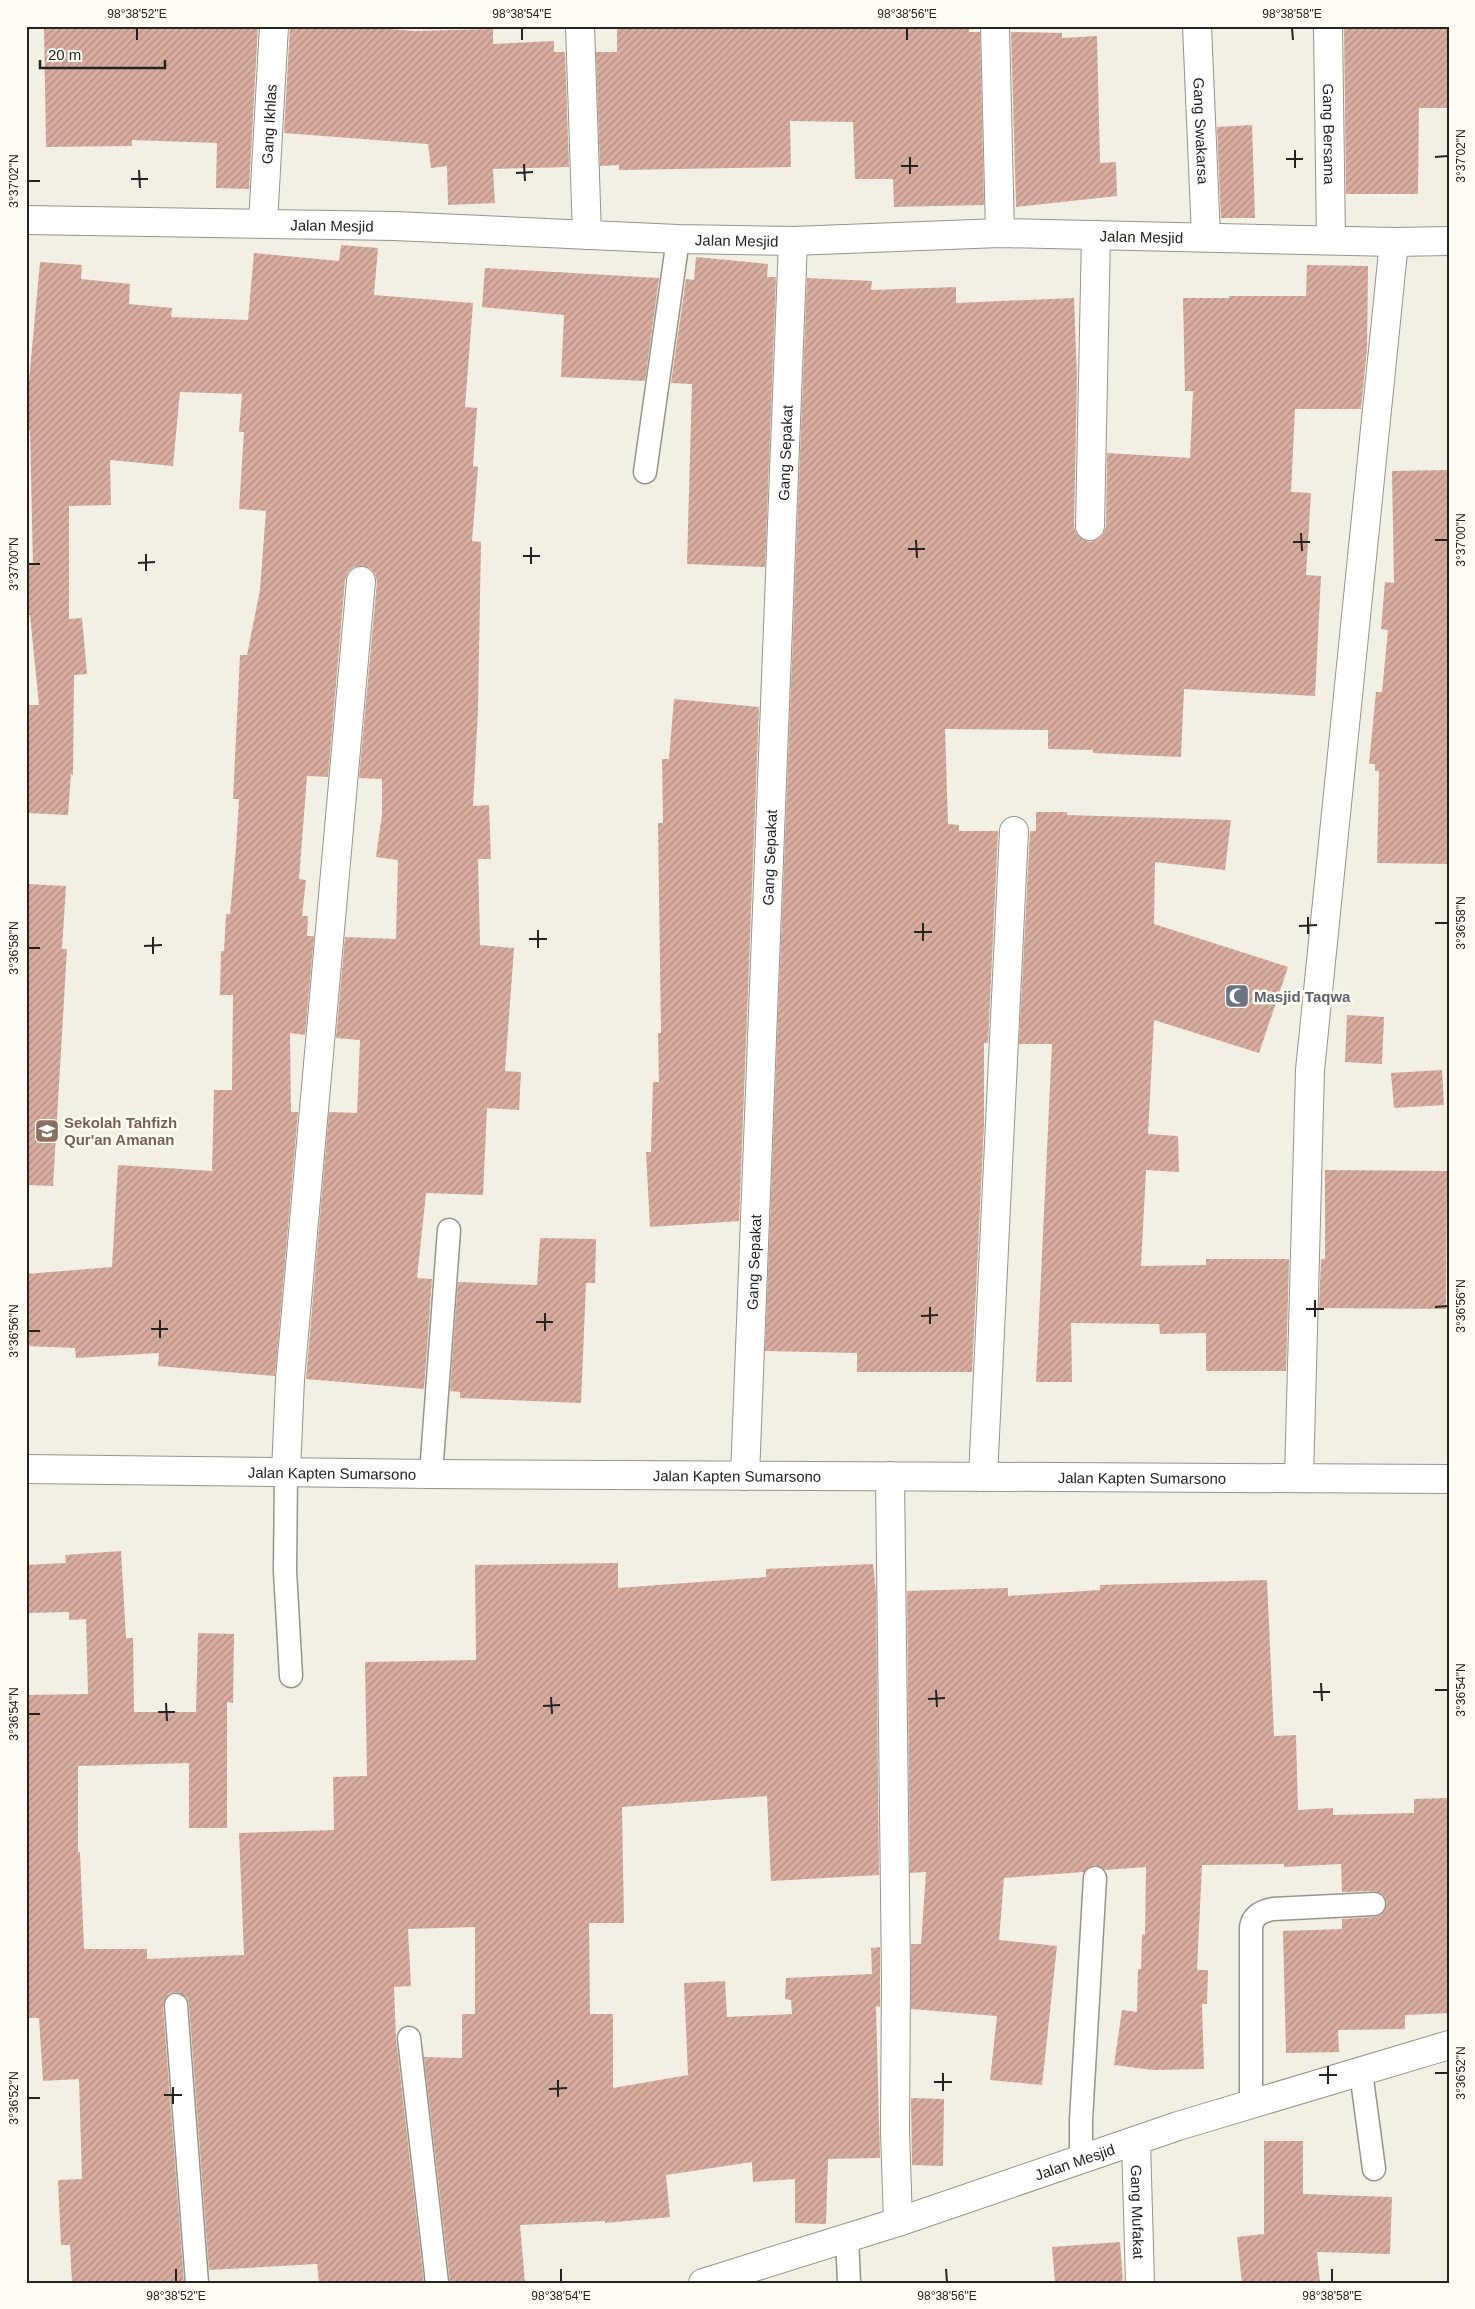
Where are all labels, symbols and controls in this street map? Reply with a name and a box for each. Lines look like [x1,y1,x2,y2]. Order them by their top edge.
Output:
text: 98°38'52"E [107,7,167,21]
text: 98°38'54"E [492,7,552,21]
text: 98°38'56"E [877,7,937,21]
text: 98°38'58"E [1262,7,1322,21]
scale bar [40,38,165,70]
text: 20 m [48,46,81,63]
street label: Gang Swakarsa [1191,77,1212,185]
street label: Gang Bersama [1320,83,1339,185]
street label: Gang Ikhlas [258,84,279,165]
text: 3°37'02"N [1454,129,1468,183]
text: 3°37'02"N [7,154,21,208]
street label: Jalan Mesjid [290,216,374,234]
street label: Jalan Mesjid [1100,227,1183,246]
street label: Jalan Mesjid [695,231,778,249]
street label: Gang Sepakat [774,404,795,501]
text: 3°37'00"N [1454,513,1468,567]
text: 3°37'00"N [7,537,21,591]
street label: Gang Sepakat [759,808,779,906]
text: 3°36'58"N [1454,896,1468,950]
text: 3°36'58"N [7,921,21,975]
mosque icon: Masjid Taqwa [1224,983,1250,1009]
place label: Masjid Taqwa [1254,988,1351,1005]
place label: Sekolah Tahfizh Qur'an Amanan [64,1114,177,1148]
school or university icon: Sekolah Tahfizh Qur'an Amanan [34,1118,60,1144]
street label: Gang Sepakat [743,1213,764,1310]
text: 3°36'56"N [1454,1279,1468,1333]
text: 3°36'56"N [7,1304,21,1358]
street label: Jalan Kapten Sumarsono [248,1463,416,1482]
street label: Jalan Kapten Sumarsono [653,1467,821,1484]
street label: Jalan Kapten Sumarsono [1058,1469,1226,1486]
text: 3°36'54"N [1454,1663,1468,1717]
text: 3°36'54"N [7,1687,21,1741]
text: 3°36'52"N [1454,2046,1468,2100]
text: 3°36'52"N [7,2071,21,2125]
street label: Jalan Mesjid [1032,2140,1117,2183]
street label: Gang Mufakat [1128,2165,1148,2260]
text: 98°38'52"E [146,2289,206,2303]
text: 98°38'54"E [531,2289,591,2303]
text: 98°38'56"E [917,2289,977,2303]
text: 98°38'58"E [1302,2289,1362,2303]

